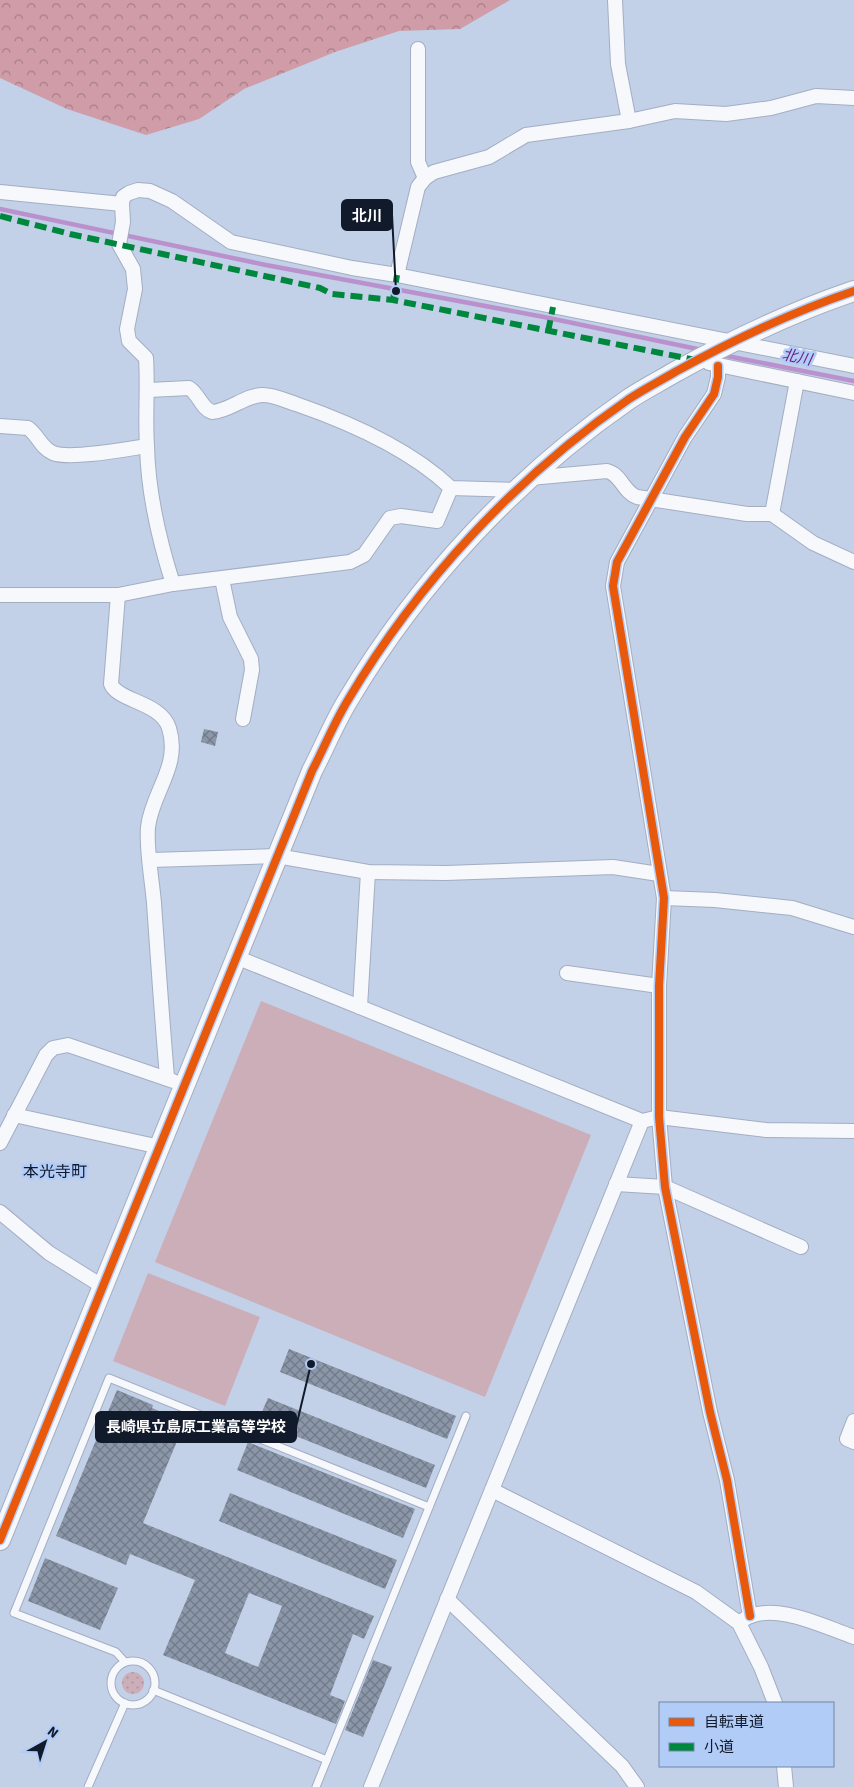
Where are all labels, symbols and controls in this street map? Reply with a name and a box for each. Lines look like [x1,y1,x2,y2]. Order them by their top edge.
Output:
callout: 北川 [342,200,392,230]
text: 北川 [352,206,382,227]
water label: 北川 [780,344,816,371]
district label: 本光寺町 [23,1161,87,1183]
callout: 長崎県立島原工業高等学校 [96,1412,296,1442]
text: 長崎県立島原工業高等学校 [106,1417,286,1438]
legend [659,1702,834,1767]
text: 自転車道 [704,1712,764,1733]
north arrow [20,1717,70,1767]
text: N [43,1722,62,1743]
text: 小道 [704,1737,734,1758]

